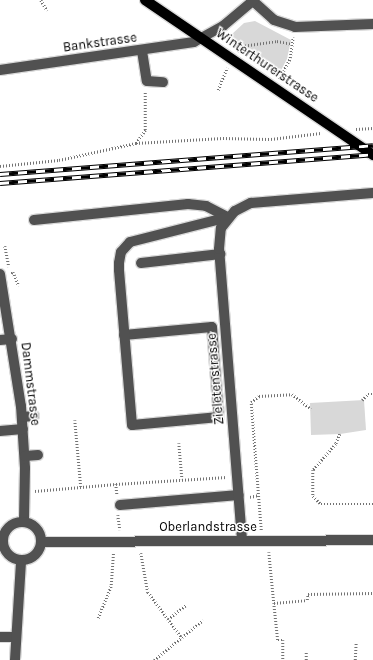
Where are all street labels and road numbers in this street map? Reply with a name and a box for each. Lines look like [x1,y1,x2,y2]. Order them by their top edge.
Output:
street label: Winterthurerstrasse [213,26,321,106]
street label: Bankstrasse [62,30,138,56]
street label: Zieletenstrasse [204,333,228,425]
street label: Dammstrasse [17,341,43,427]
street label: Oberlandstrasse [159,519,257,535]

